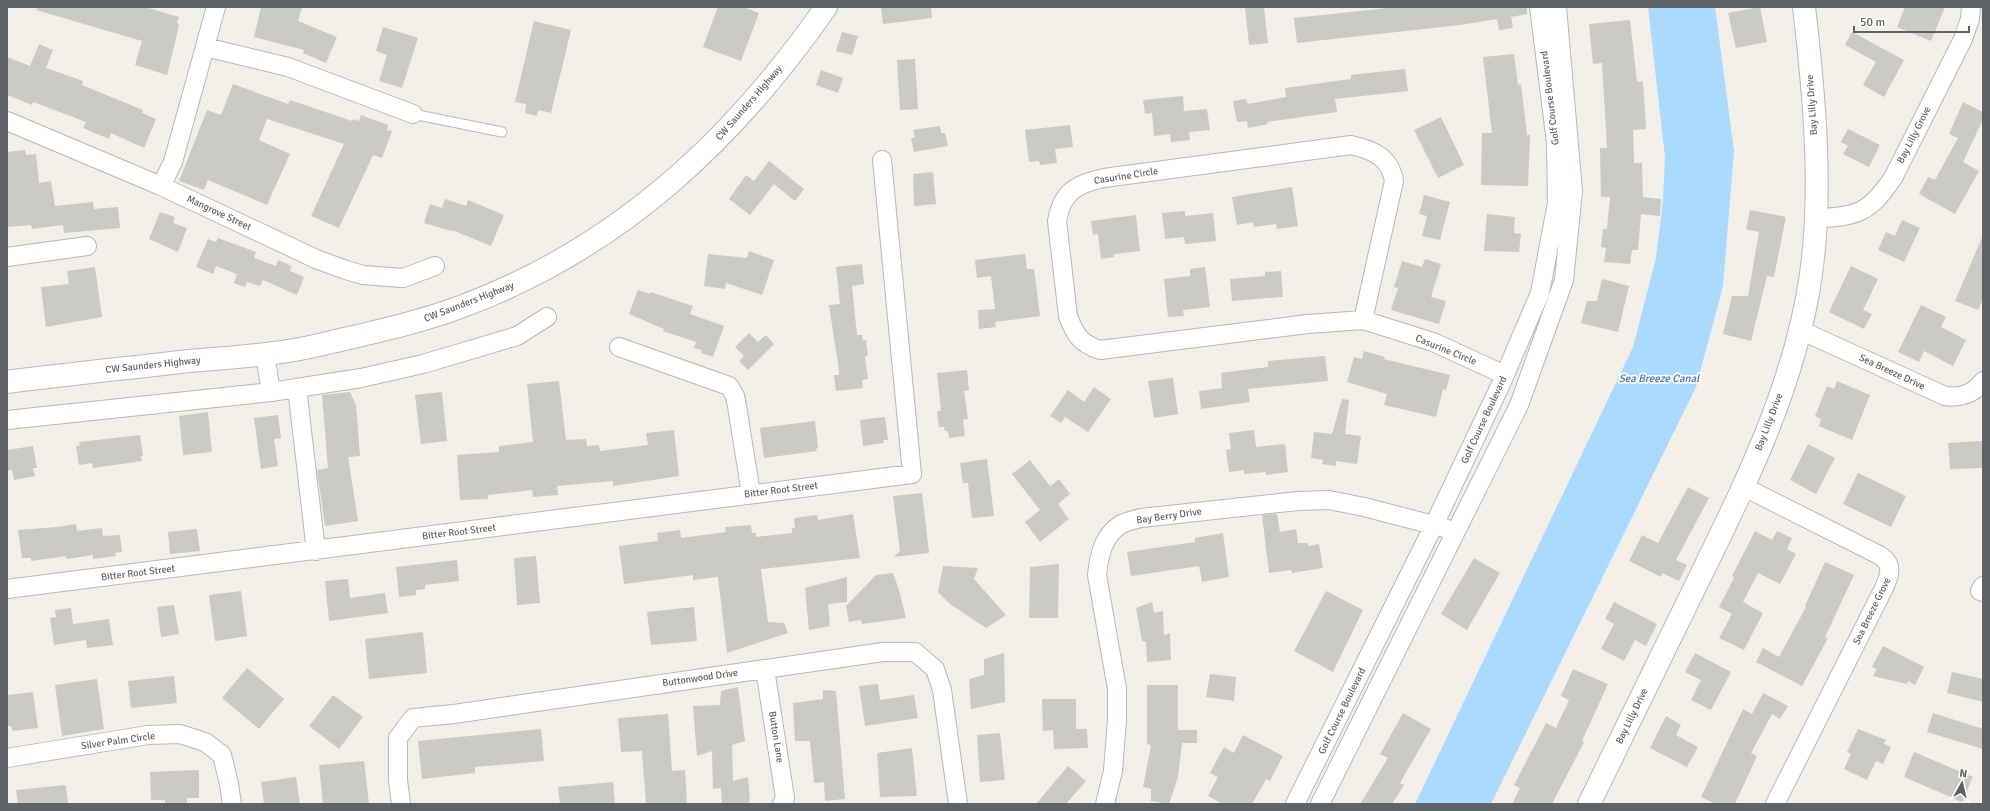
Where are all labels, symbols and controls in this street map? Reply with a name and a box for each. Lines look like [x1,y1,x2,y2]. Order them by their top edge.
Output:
scale bar [1854,8,1969,34]
text: 50 m [1860,15,1885,30]
street label: Golf Course Boulevard [1538,50,1562,146]
street label: CW Saunders Highway [713,63,785,143]
street label: Bay Lilly Drive [1804,74,1820,136]
street label: Bay Lilly Grove [1894,104,1934,166]
street label: Casurine Circle [1093,165,1159,187]
street label: Mangrove Street [185,193,254,233]
street label: CW Saunders Highway [422,279,516,325]
street label: Casurine Circle [1414,332,1478,368]
street label: Sea Breeze Drive [1857,352,1927,392]
street label: CW Saunders Highway [105,354,201,376]
water label: Sea Breeze Canal [1619,372,1700,385]
street label: Golf Course Boulevard [1459,374,1509,466]
street label: Bay Lilly Drive [1753,392,1785,452]
street label: Bitter Root Street [743,479,819,500]
street label: Bay Berry Drive [1136,505,1202,527]
street label: Bitter Root Street [421,521,497,542]
street label: Bitter Root Street [100,562,176,583]
street label: Sea Breeze Grove [1851,575,1893,647]
street label: Golf Course Boulevard [1316,666,1368,756]
street label: Buttonwood Drive [661,667,739,689]
street label: Bay Lilly Drive [1613,686,1651,746]
street label: Button Lane [766,710,786,764]
street label: Silver Palm Circle [80,730,156,752]
north arrow [1942,763,1982,803]
text: N [1959,767,1968,781]

